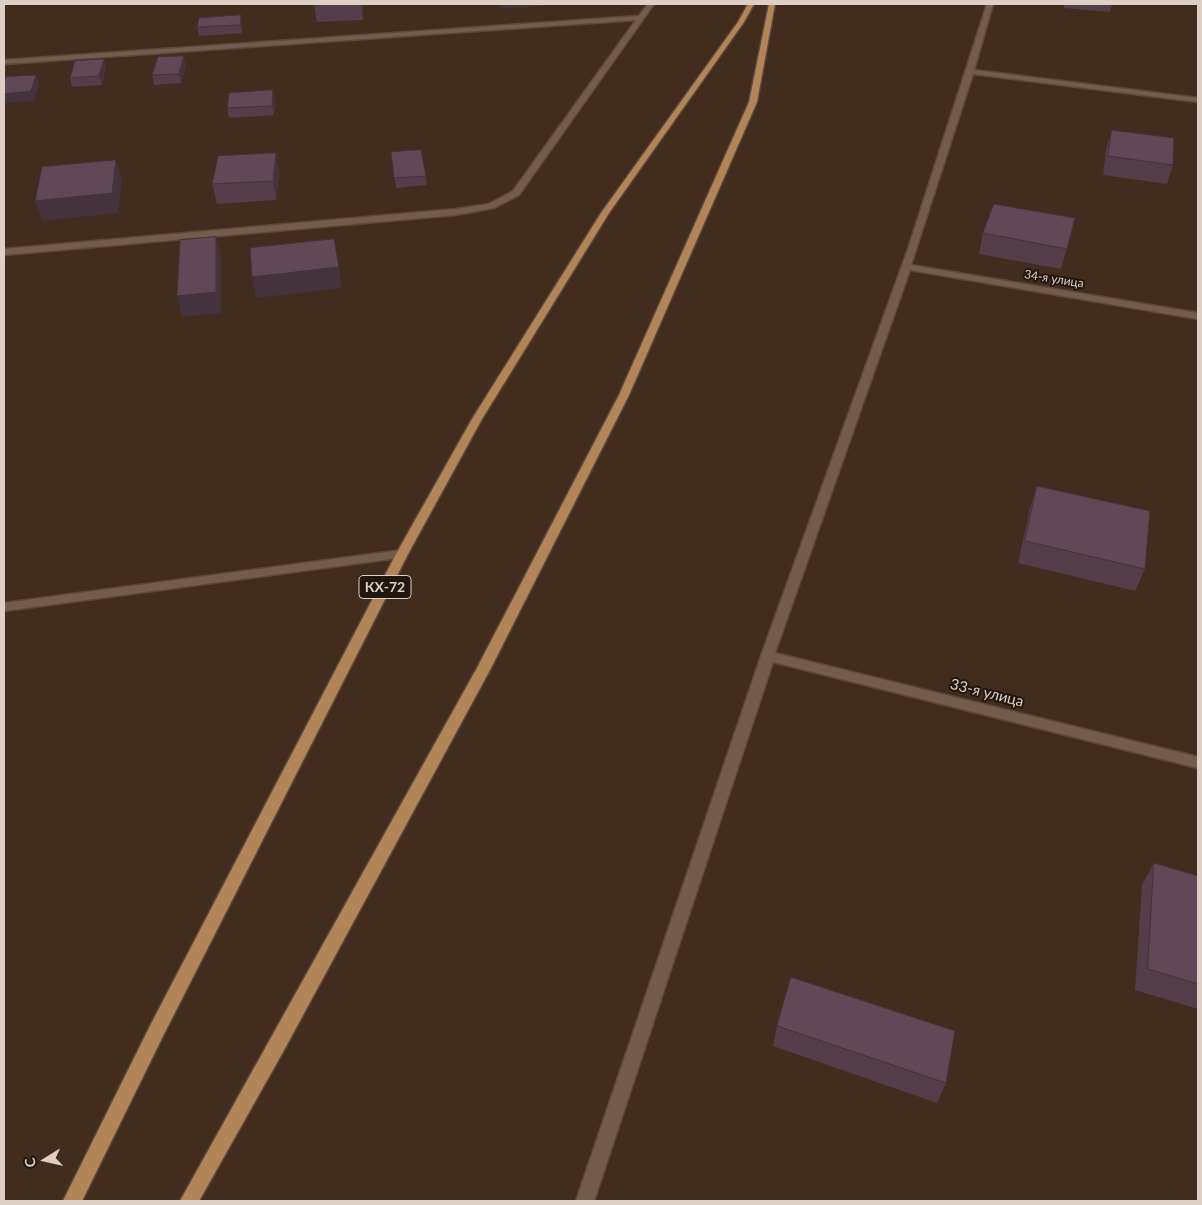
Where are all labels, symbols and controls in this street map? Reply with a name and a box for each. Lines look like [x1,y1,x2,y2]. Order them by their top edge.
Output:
street label: 34-я улица [1023,267,1085,291]
road number: КХ-72 [359,576,411,598]
street label: 33-я улица [948,675,1026,711]
north arrow [20,1135,70,1185]
text: С [21,1157,39,1169]

